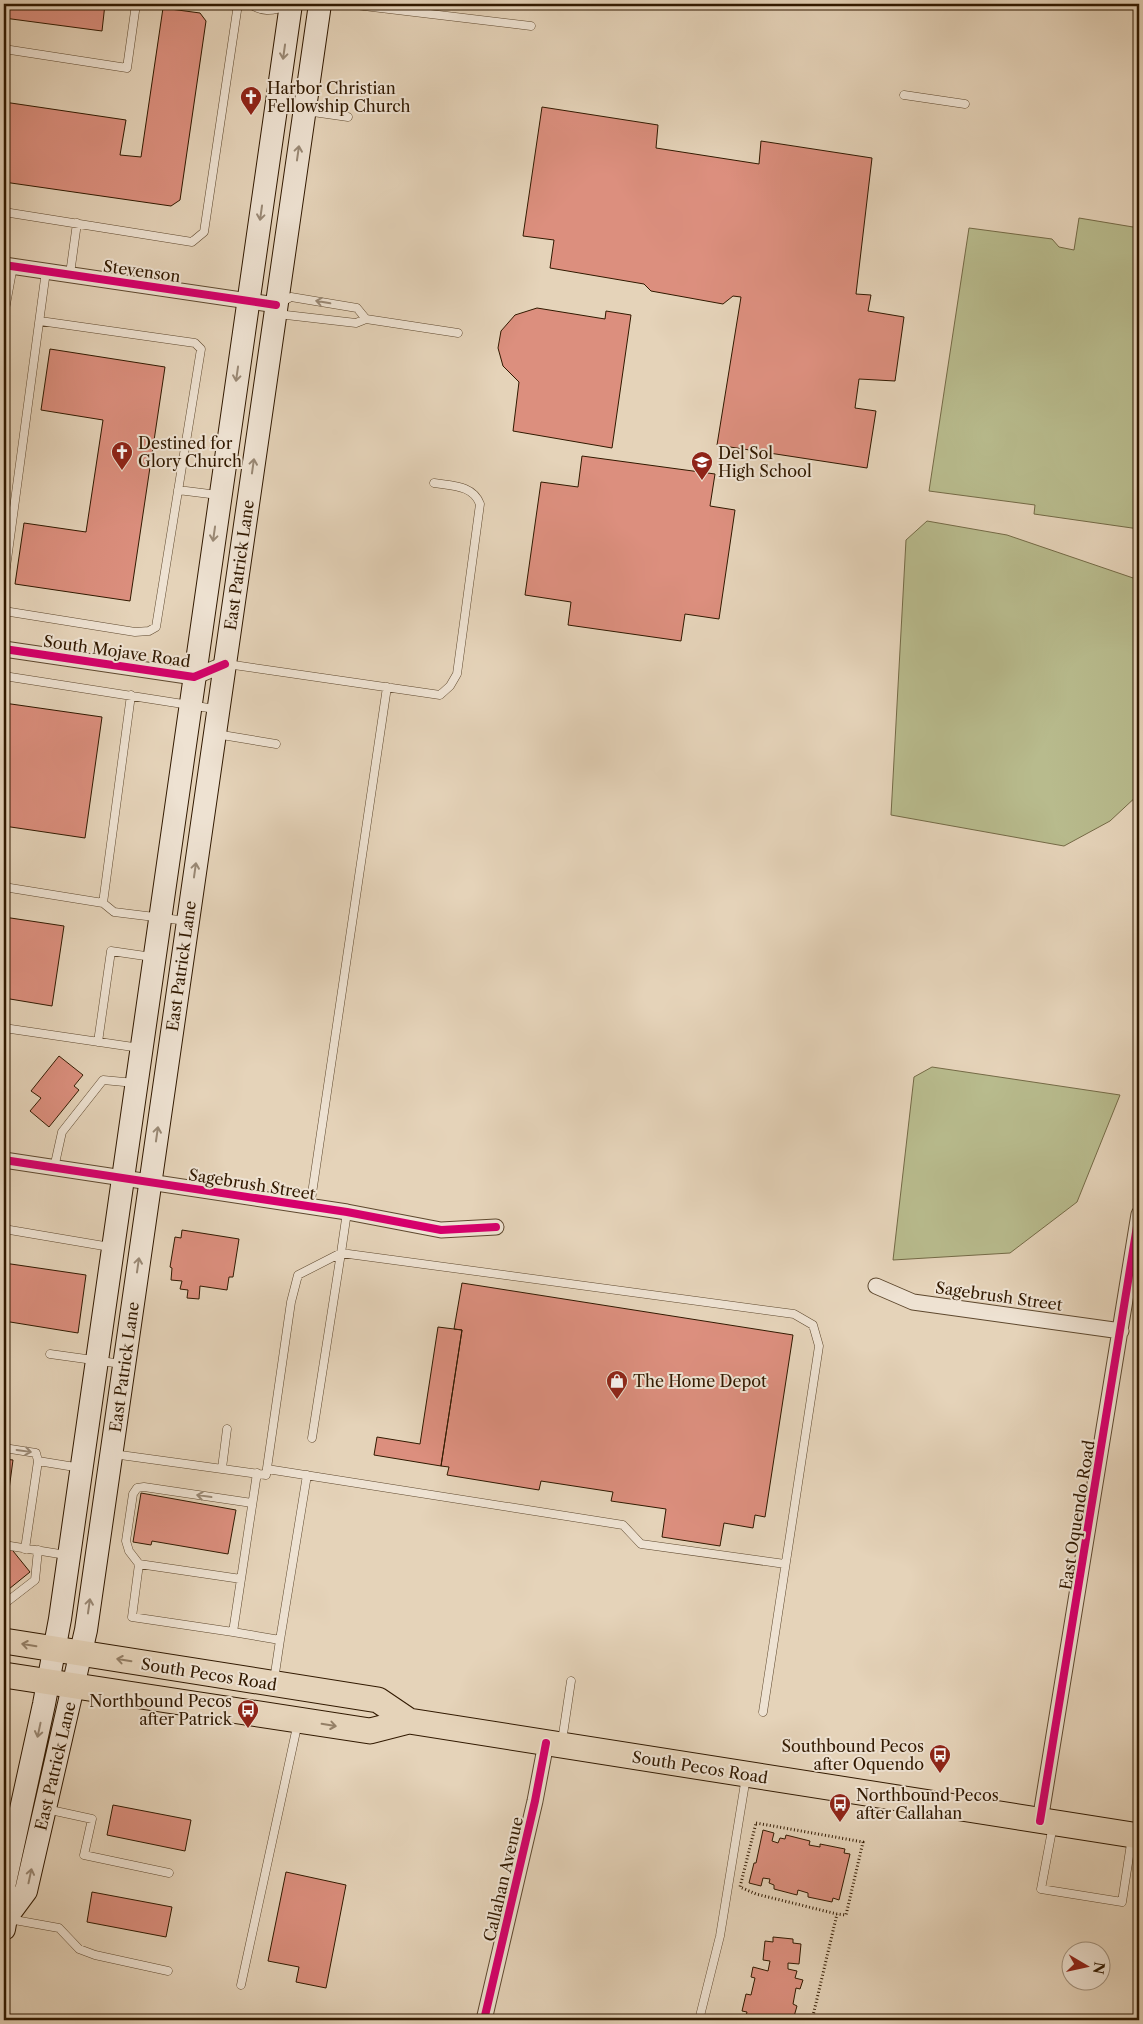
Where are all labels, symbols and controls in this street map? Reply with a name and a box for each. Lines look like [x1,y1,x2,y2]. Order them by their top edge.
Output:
one-way arrow [279,44,289,60]
place label: Harbor Christian Fellowship Church [267,78,411,116]
church icon: Harbor Christian Fellowship Church [239,85,263,116]
one-way arrow [293,145,303,161]
one-way arrow [255,204,265,220]
street label: Stevenson [102,256,182,286]
one-way arrow [315,297,331,307]
one-way arrow [232,365,242,381]
place label: Destined for Glory Church [138,433,242,471]
church icon: Destined for Glory Church [110,440,134,471]
place label: Del Sol High School [718,443,812,481]
school or university icon: Del Sol High School [690,450,714,481]
one-way arrow [248,459,258,475]
street label: East Patrick Lane [220,498,258,632]
one-way arrow [209,526,219,542]
street label: South Mojave Road [42,631,192,671]
one-way arrow [190,862,200,878]
street label: East Patrick Lane [162,899,200,1033]
one-way arrow [152,1127,162,1143]
street label: Sagebrush Street [187,1164,317,1204]
one-way arrow [134,1257,144,1273]
street label: Sagebrush Street [934,1277,1064,1315]
street label: East Patrick Lane [105,1300,143,1434]
shop icon: The Home Depot [605,1369,629,1400]
place label: The Home Depot [633,1371,767,1391]
street label: East Oquendo Road [1055,1438,1099,1591]
one-way arrow [16,1446,32,1456]
one-way arrow [196,1491,212,1501]
one-way arrow [84,1598,94,1614]
one-way arrow [22,1640,38,1650]
street label: South Pecos Road [140,1653,279,1695]
one-way arrow [116,1655,132,1665]
place label: Northbound Pecos after Patrick [89,1691,233,1729]
bus stop icon: Northbound Pecos after Patrick [236,1698,260,1729]
street label: East Patrick Lane [30,1700,80,1832]
one-way arrow [321,1720,337,1730]
one-way arrow [34,1721,43,1737]
place label: Southbound Pecos after Oquendo [781,1736,924,1774]
bus stop icon: Southbound Pecos after Oquendo [928,1743,952,1774]
street label: South Pecos Road [631,1746,770,1788]
place label: Northbound Pecos after Callahan [856,1785,999,1823]
bus stop icon: Northbound Pecos after Callahan [828,1792,852,1823]
street label: Callahan Avenue [479,1815,527,1943]
one-way arrow [25,1869,35,1885]
north arrow [1060,1942,1110,1992]
text: N [1089,1961,1109,1975]

